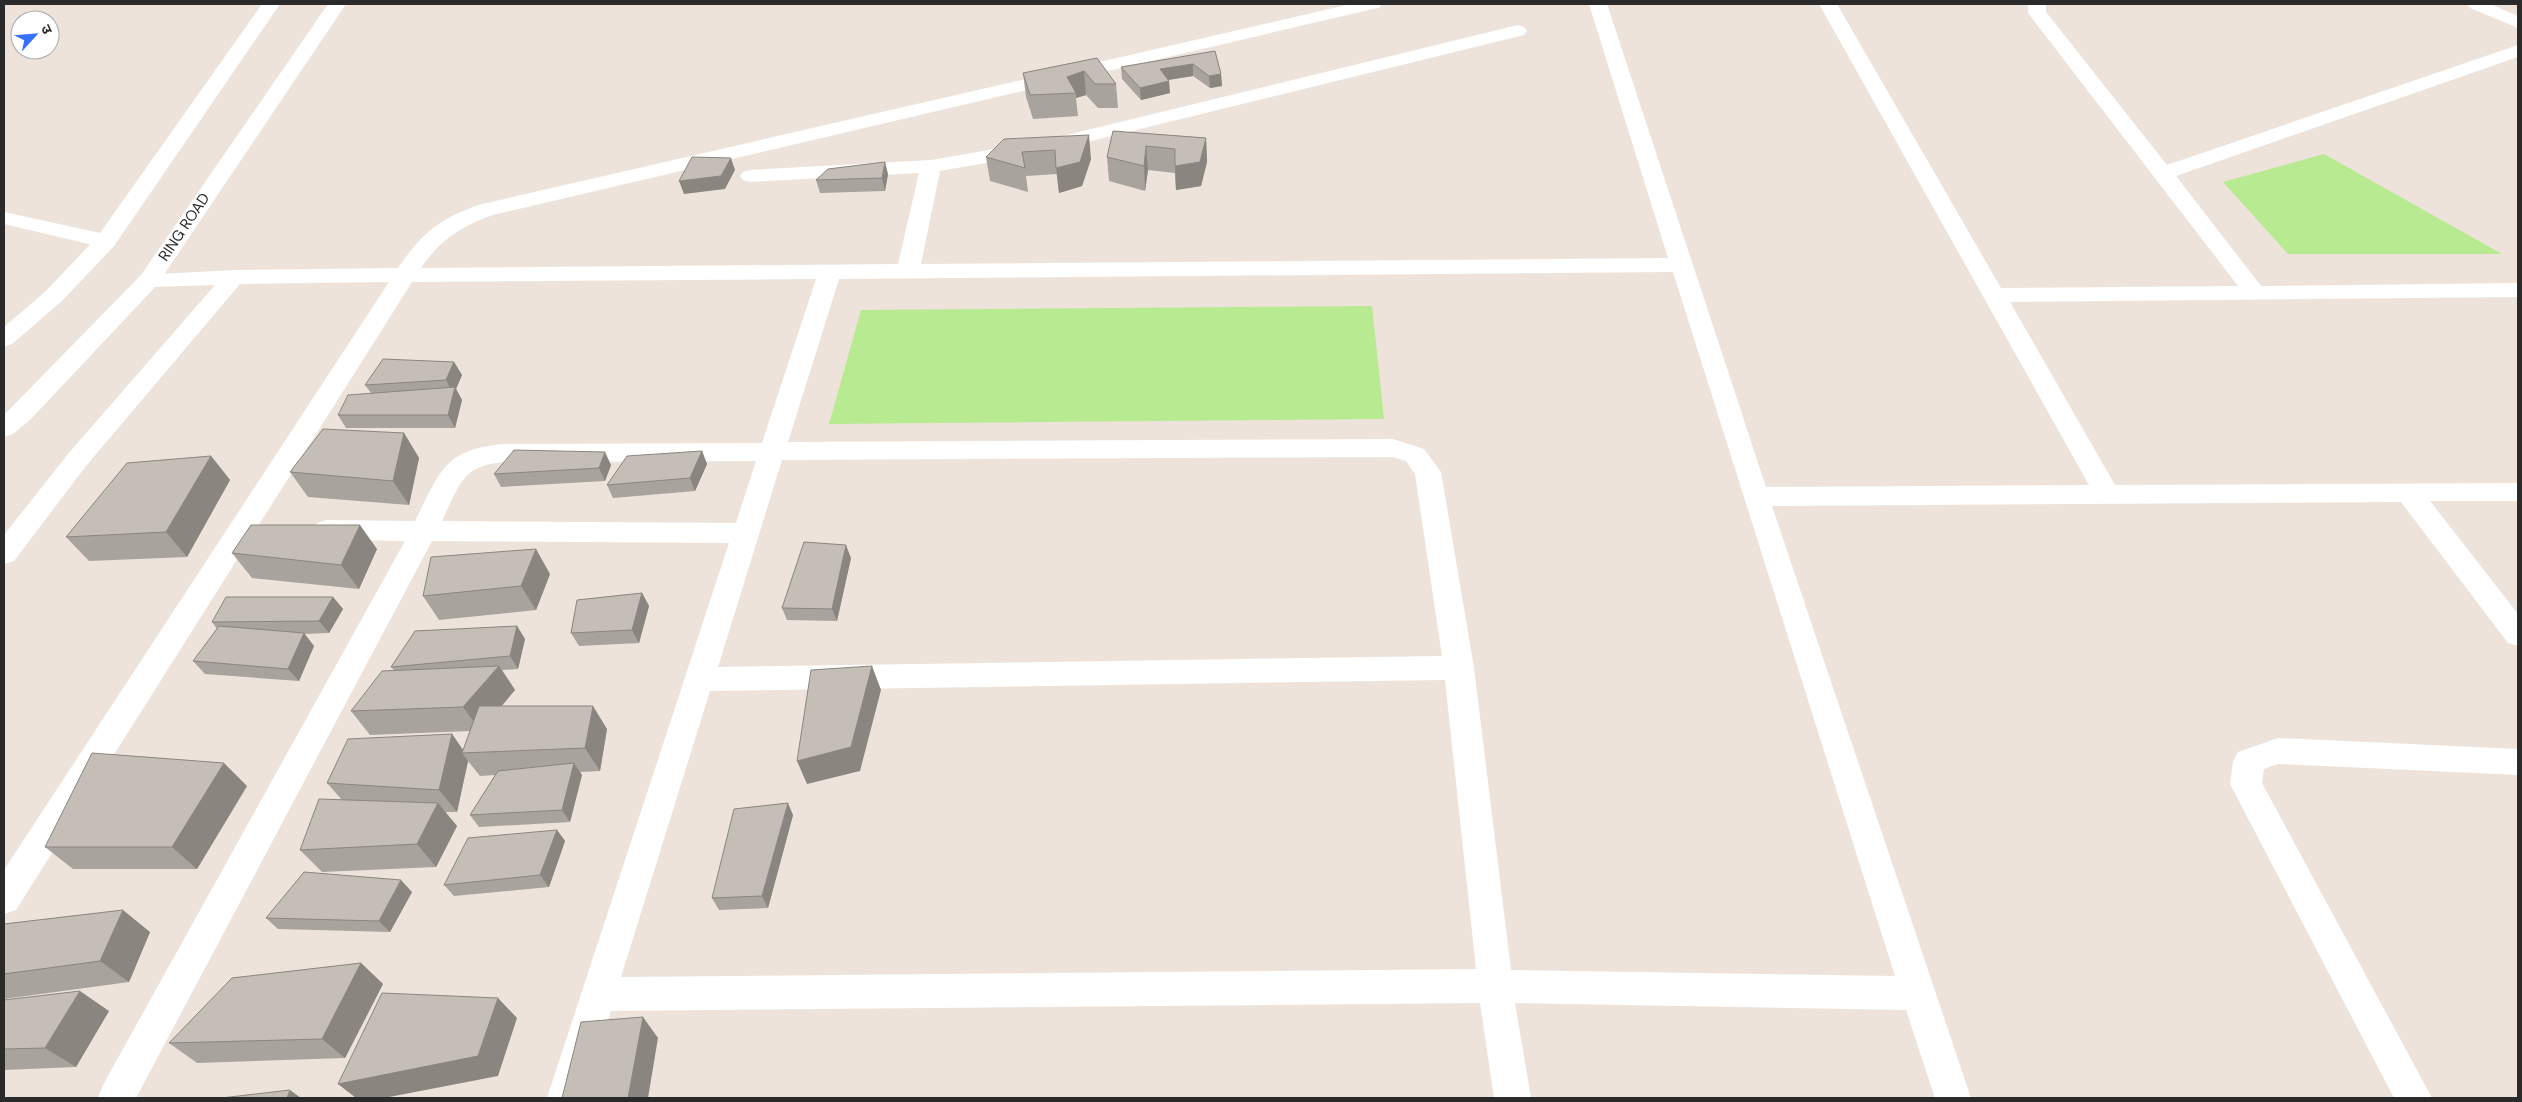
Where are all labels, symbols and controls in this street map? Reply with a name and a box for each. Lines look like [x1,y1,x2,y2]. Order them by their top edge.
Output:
north arrow [10,10,60,60]
text: उ [37,22,57,38]
street label: RING ROAD [154,189,214,265]

